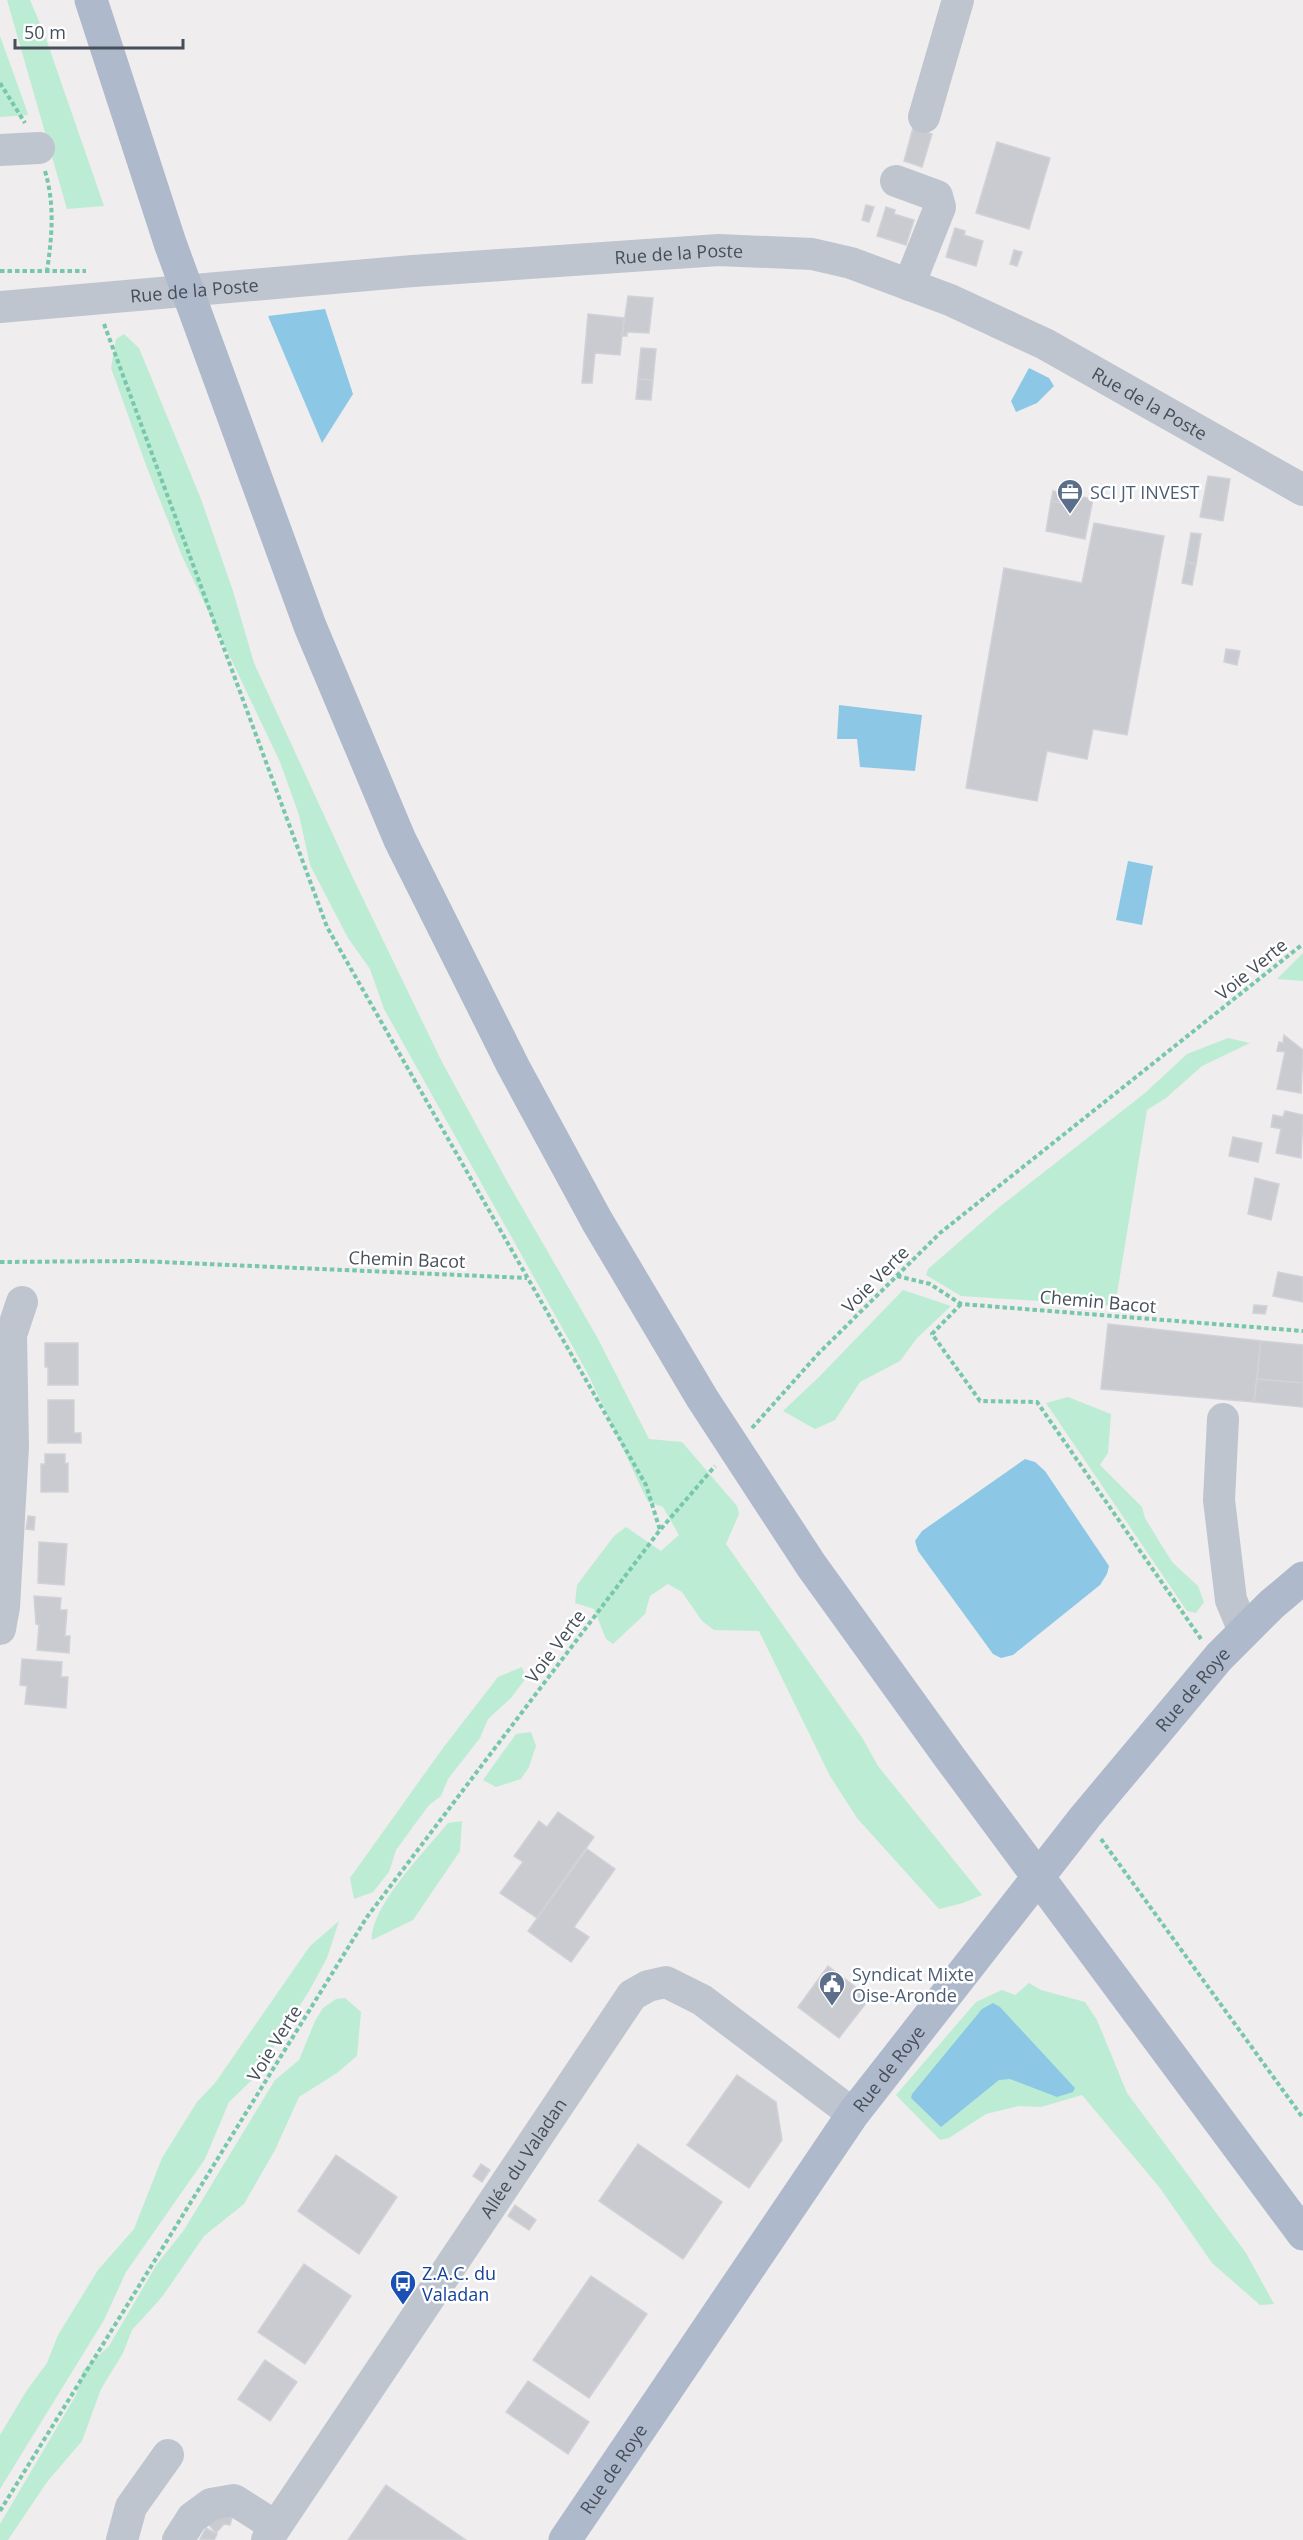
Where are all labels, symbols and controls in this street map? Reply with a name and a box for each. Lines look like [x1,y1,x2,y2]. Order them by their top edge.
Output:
scale bar [15,12,183,50]
text: 50 m [24,20,66,44]
street label: Rue de la Poste [614,238,744,269]
street label: Rue de la Poste [129,273,259,308]
street label: Rue de la Poste [1088,361,1212,445]
office icon: SCI JT INVEST [1055,477,1085,515]
place label: SCI JT INVEST [1090,480,1200,504]
street label: Voie Verte [1210,933,1292,1005]
street label: Voie Verte [836,1240,914,1318]
street label: Chemin Bacot [348,1245,466,1273]
street label: Chemin Bacot [1039,1284,1157,1318]
street label: Voie Verte [520,1605,590,1687]
street label: Rue de Roye [1150,1641,1235,1737]
place label: Syndicat Mixte Oise-Aronde [852,1962,974,2007]
public building icon: Syndicat Mixte Oise-Aronde [817,1969,847,2007]
street label: Voie Verte [241,2000,307,2086]
street label: Rue de Roye [847,2020,930,2117]
street label: Allée du Valadan [474,2093,572,2222]
place label: Z.A.C. du Valadan [422,2261,496,2306]
bus stop icon: Z.A.C. du Valadan [388,2268,418,2306]
street label: Rue de Roye [574,2419,652,2518]

